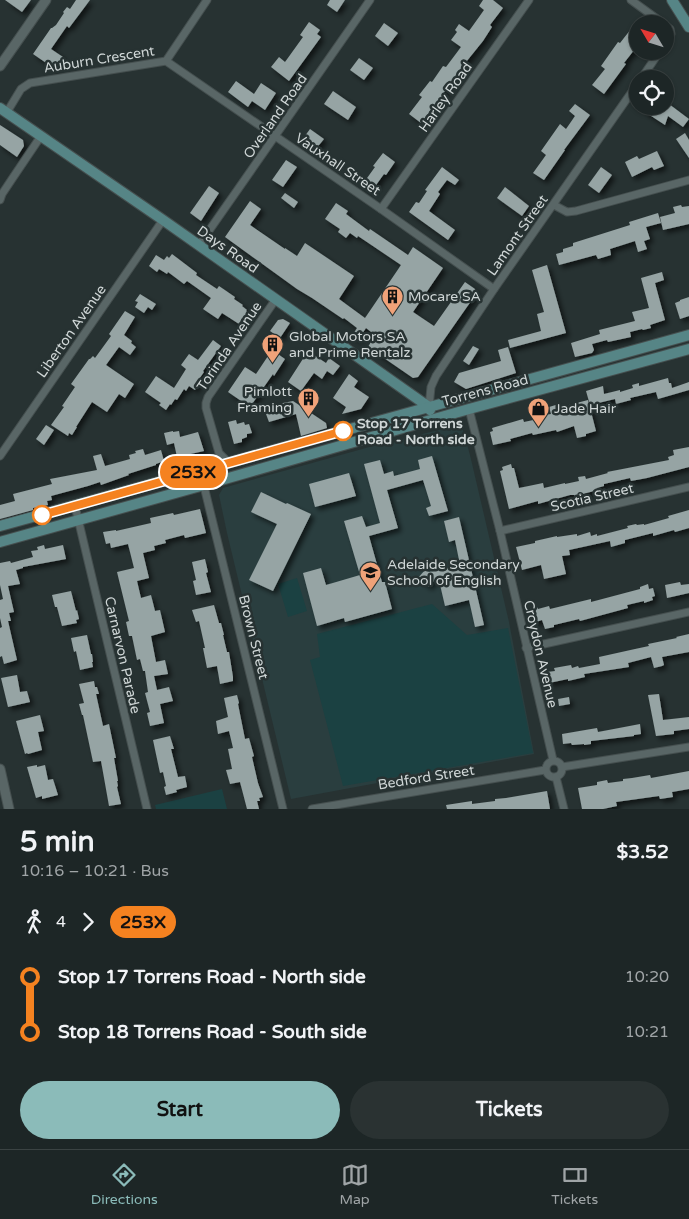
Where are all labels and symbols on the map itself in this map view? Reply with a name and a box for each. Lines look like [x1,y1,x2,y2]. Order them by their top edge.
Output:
north arrow [629,15,674,60]
street label: Auburn Crescent [42,42,156,77]
street label: Harley Road [415,59,476,136]
street label: Overland Road [240,71,311,162]
street label: Vauxhall Street [292,129,384,200]
street label: Lamont Street [483,191,552,279]
street label: Days Road [194,222,262,277]
street label: Liberton Avenue [33,281,110,381]
building icon: Mocare SA [380,284,404,315]
place label: Mocare SA [408,288,481,305]
street label: Torinda Avenue [193,298,266,394]
place label: Global Motors SA and Prime Rentalz [289,328,410,361]
building icon: Global Motors SA and Prime Rentalz [261,332,285,363]
street label: Torrens Road [440,371,530,410]
place label: Pimlott Framing [237,383,293,416]
building icon: Pimlott Framing [296,387,320,418]
shop icon: Jade Hair [526,396,550,427]
place label: Jade Hair [554,400,617,417]
place label: Stop 17 Torrens Road - North side [357,415,475,448]
marker: Stop 17 Torrens Road - North side [333,421,353,441]
line badge: 253X [158,456,228,488]
street label: Scotia Street [549,480,636,515]
unlabelled marker [32,505,52,525]
place label: Adelaide Secondary School of English [387,556,520,589]
school or university icon: Adelaide Secondary School of English [359,560,383,591]
street label: Brown Street [235,593,272,682]
street label: Carnarvon Parade [101,595,144,715]
street label: Croydon Avenue [520,598,561,710]
street label: Bedford Street [377,761,476,794]

